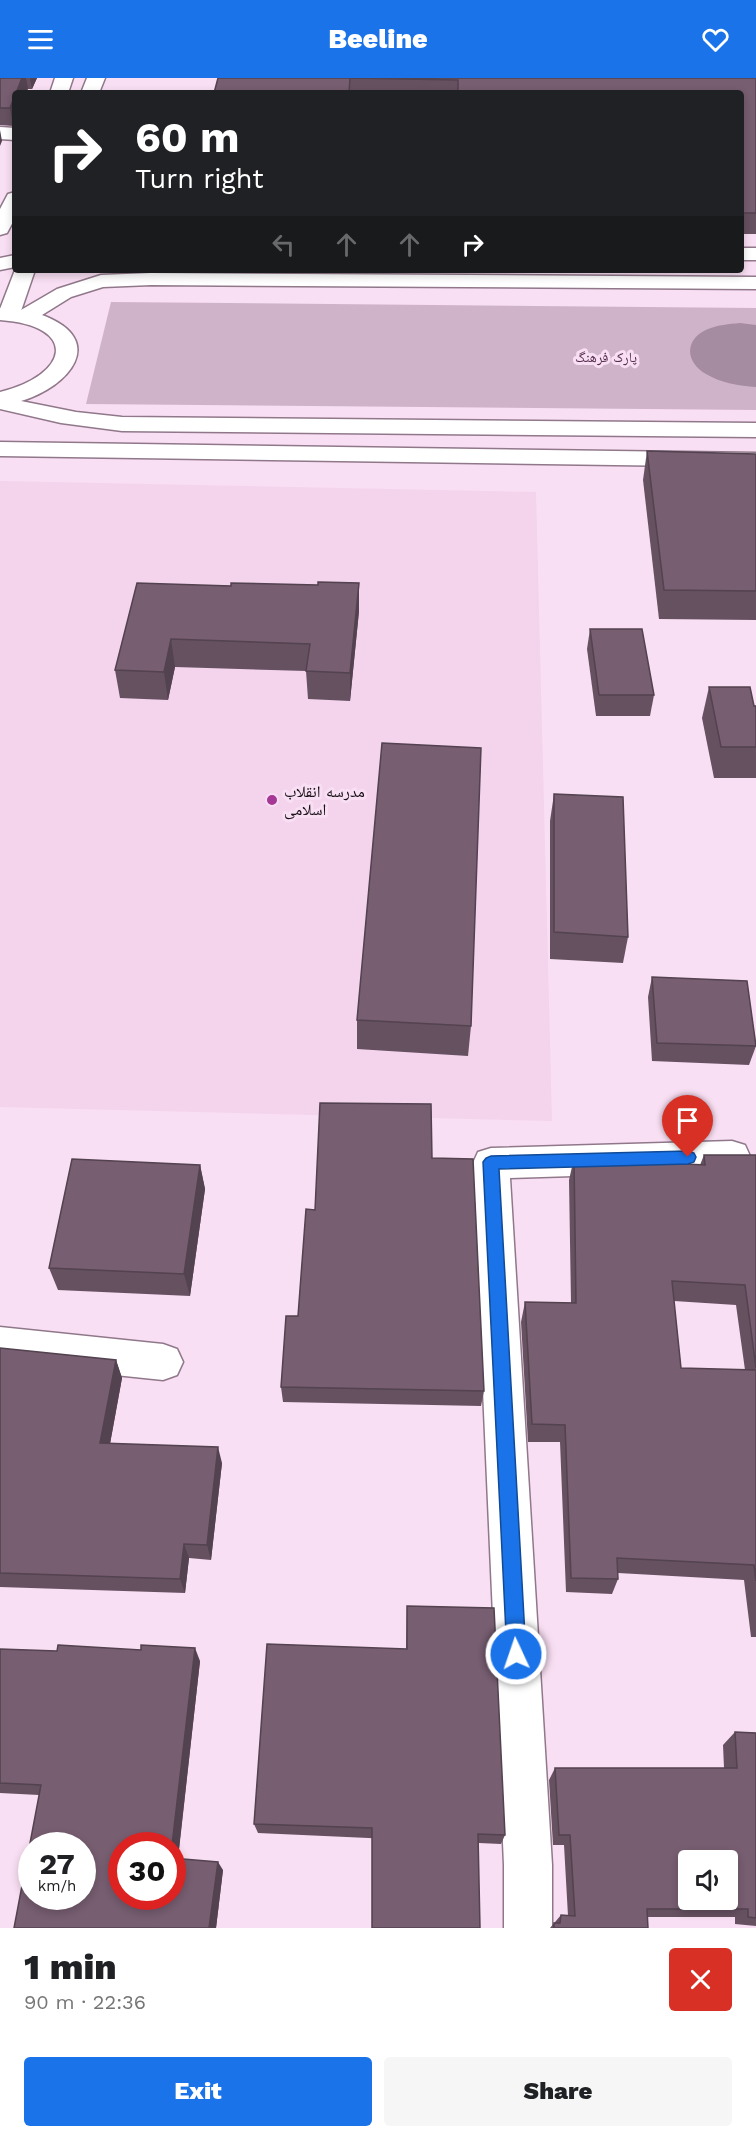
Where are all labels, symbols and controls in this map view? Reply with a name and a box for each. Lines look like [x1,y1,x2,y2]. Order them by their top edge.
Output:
icon: menu [24,23,57,56]
text: Beeline [328,23,428,55]
icon: heart [699,23,732,56]
text: 60 m [135,113,239,162]
icon: right [36,114,114,192]
text: Turn right [135,163,264,195]
icon: left [267,228,300,261]
icon: ahead [330,228,363,261]
icon: ahead [393,228,426,261]
icon: right [456,228,489,261]
park label: پارک فرهنگ [575,349,637,366]
place label: مدرسه انقلاب اسلامی [284,782,365,820]
marker: مدرسه انقلاب اسلامی [265,793,279,807]
pin [662,1095,713,1157]
icon: arrive [671,1104,704,1137]
position arrow [484,1622,548,1686]
speed limit sign: 30 [108,1832,186,1910]
text: 27 [39,1846,75,1881]
map controls [678,1850,738,1910]
button: sound [678,1850,738,1910]
text: km/h [38,1877,76,1895]
text: 1 min [24,1946,117,1988]
button: close [669,1948,732,2011]
text: 90 m · 22:36 [24,1990,146,2014]
button: Exit [24,2057,372,2126]
button: Share [384,2057,732,2126]

